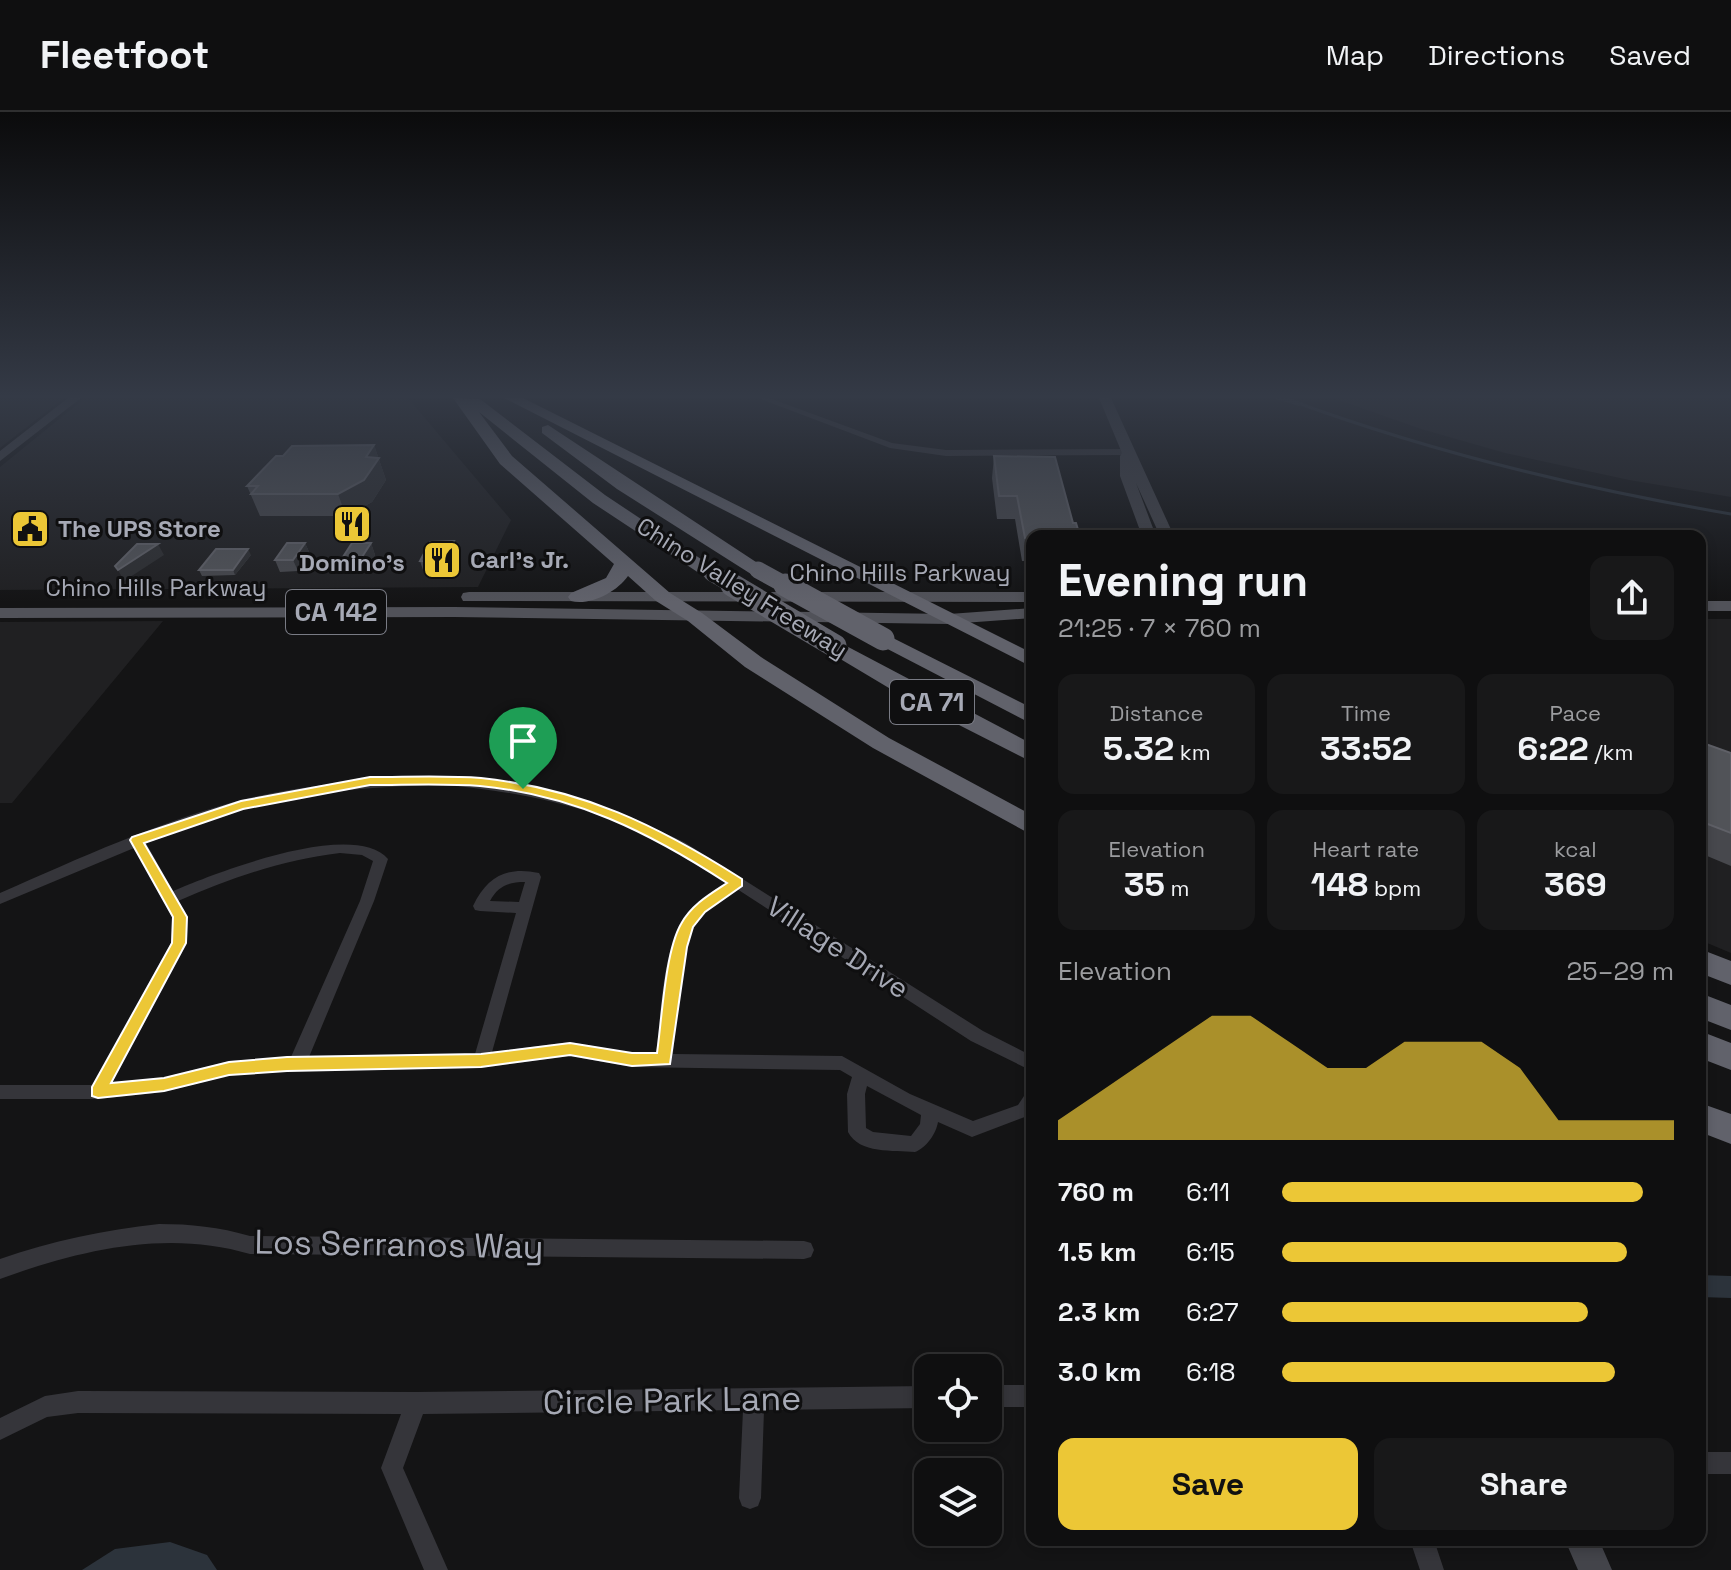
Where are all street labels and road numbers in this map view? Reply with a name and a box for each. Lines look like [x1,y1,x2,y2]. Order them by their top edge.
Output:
street label: Chino Valley Freeway [631,510,854,665]
street label: Chino Hills Parkway [789,557,1011,588]
street label: Chino Hills Parkway [45,572,267,603]
road number: CA 142 [286,590,386,634]
road number: CA 71 [890,680,974,724]
street label: Village Drive [760,888,916,1006]
street label: Los Serranos Way [254,1220,544,1269]
street label: Circle Park Lane [542,1377,802,1424]

